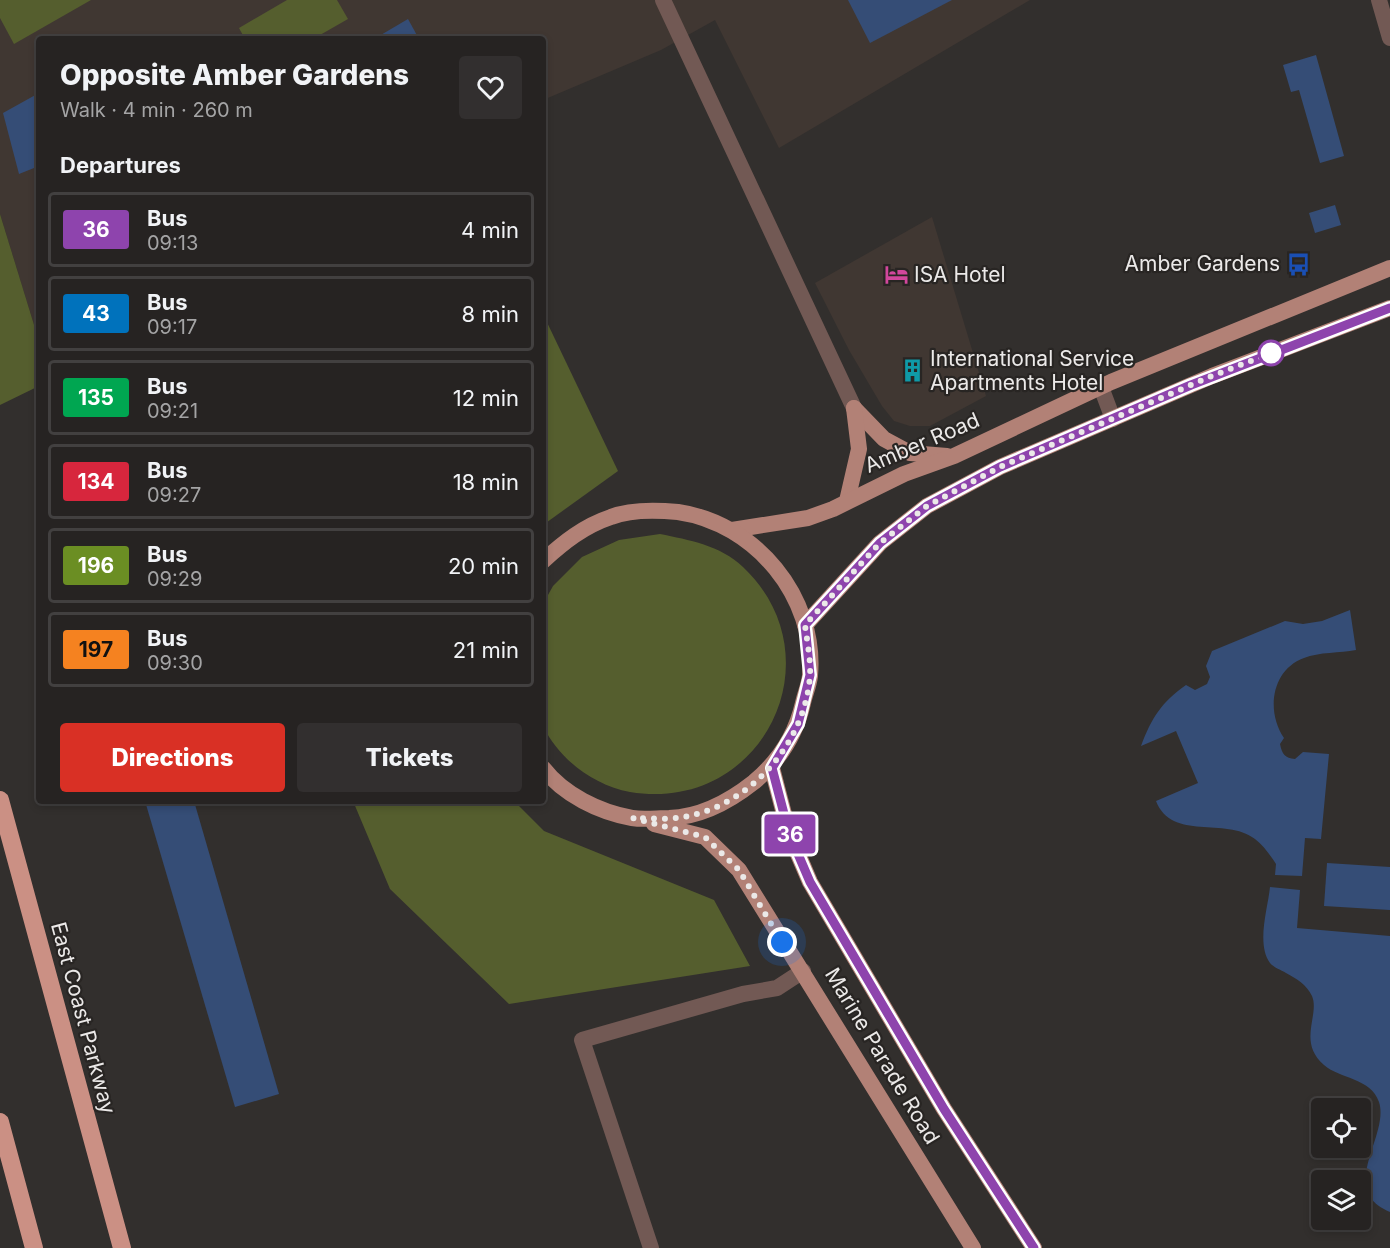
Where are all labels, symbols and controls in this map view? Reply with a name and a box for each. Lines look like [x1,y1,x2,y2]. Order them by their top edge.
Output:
button: heart [459,56,522,119]
text: Opposite Amber Gardens [60,58,409,92]
text: Walk · 4 min · 260 m [60,98,253,122]
text: Departures [60,152,181,178]
text: Bus [147,205,188,231]
text: 36 [82,217,110,242]
text: 4 min [461,217,519,243]
text: 09:13 [147,231,198,255]
place label: Amber Gardens [1125,251,1280,276]
bus stop icon: Amber Gardens [1285,251,1311,277]
hotel icon: ISA Hotel [883,262,909,288]
place label: ISA Hotel [914,262,1006,287]
text: Bus [147,289,188,315]
text: 43 [82,301,110,326]
text: 8 min [462,301,519,327]
text: 09:17 [147,315,197,339]
unlabelled marker [1258,340,1284,366]
place label: International Service Apartments Hotel [930,346,1134,395]
building icon: International Service Apartments Hotel [899,358,925,384]
text: Bus [147,373,188,399]
text: 135 [78,385,114,410]
text: 12 min [453,385,519,411]
text: 09:21 [147,399,198,423]
street label: Amber Road [861,407,983,478]
text: Bus [147,457,188,483]
text: 134 [78,469,114,494]
text: 18 min [453,469,519,495]
text: 09:27 [147,483,201,507]
text: Bus [147,541,188,567]
text: 196 [78,553,114,578]
text: 20 min [448,553,519,579]
text: 09:29 [147,567,202,591]
text: Bus [147,625,188,651]
text: 197 [79,637,113,662]
text: 21 min [453,637,519,663]
text: 09:30 [147,651,203,675]
button: Directions [60,723,285,792]
button: Tickets [297,723,522,792]
line badge: 36 [763,814,817,854]
text: 36 [776,822,804,847]
street label: East Coast Parkway [46,919,121,1117]
your location [767,927,797,957]
street label: Marine Parade Road [820,963,945,1148]
map controls [1311,1098,1371,1230]
button: locate [1311,1098,1371,1158]
button: layers [1311,1170,1371,1230]

